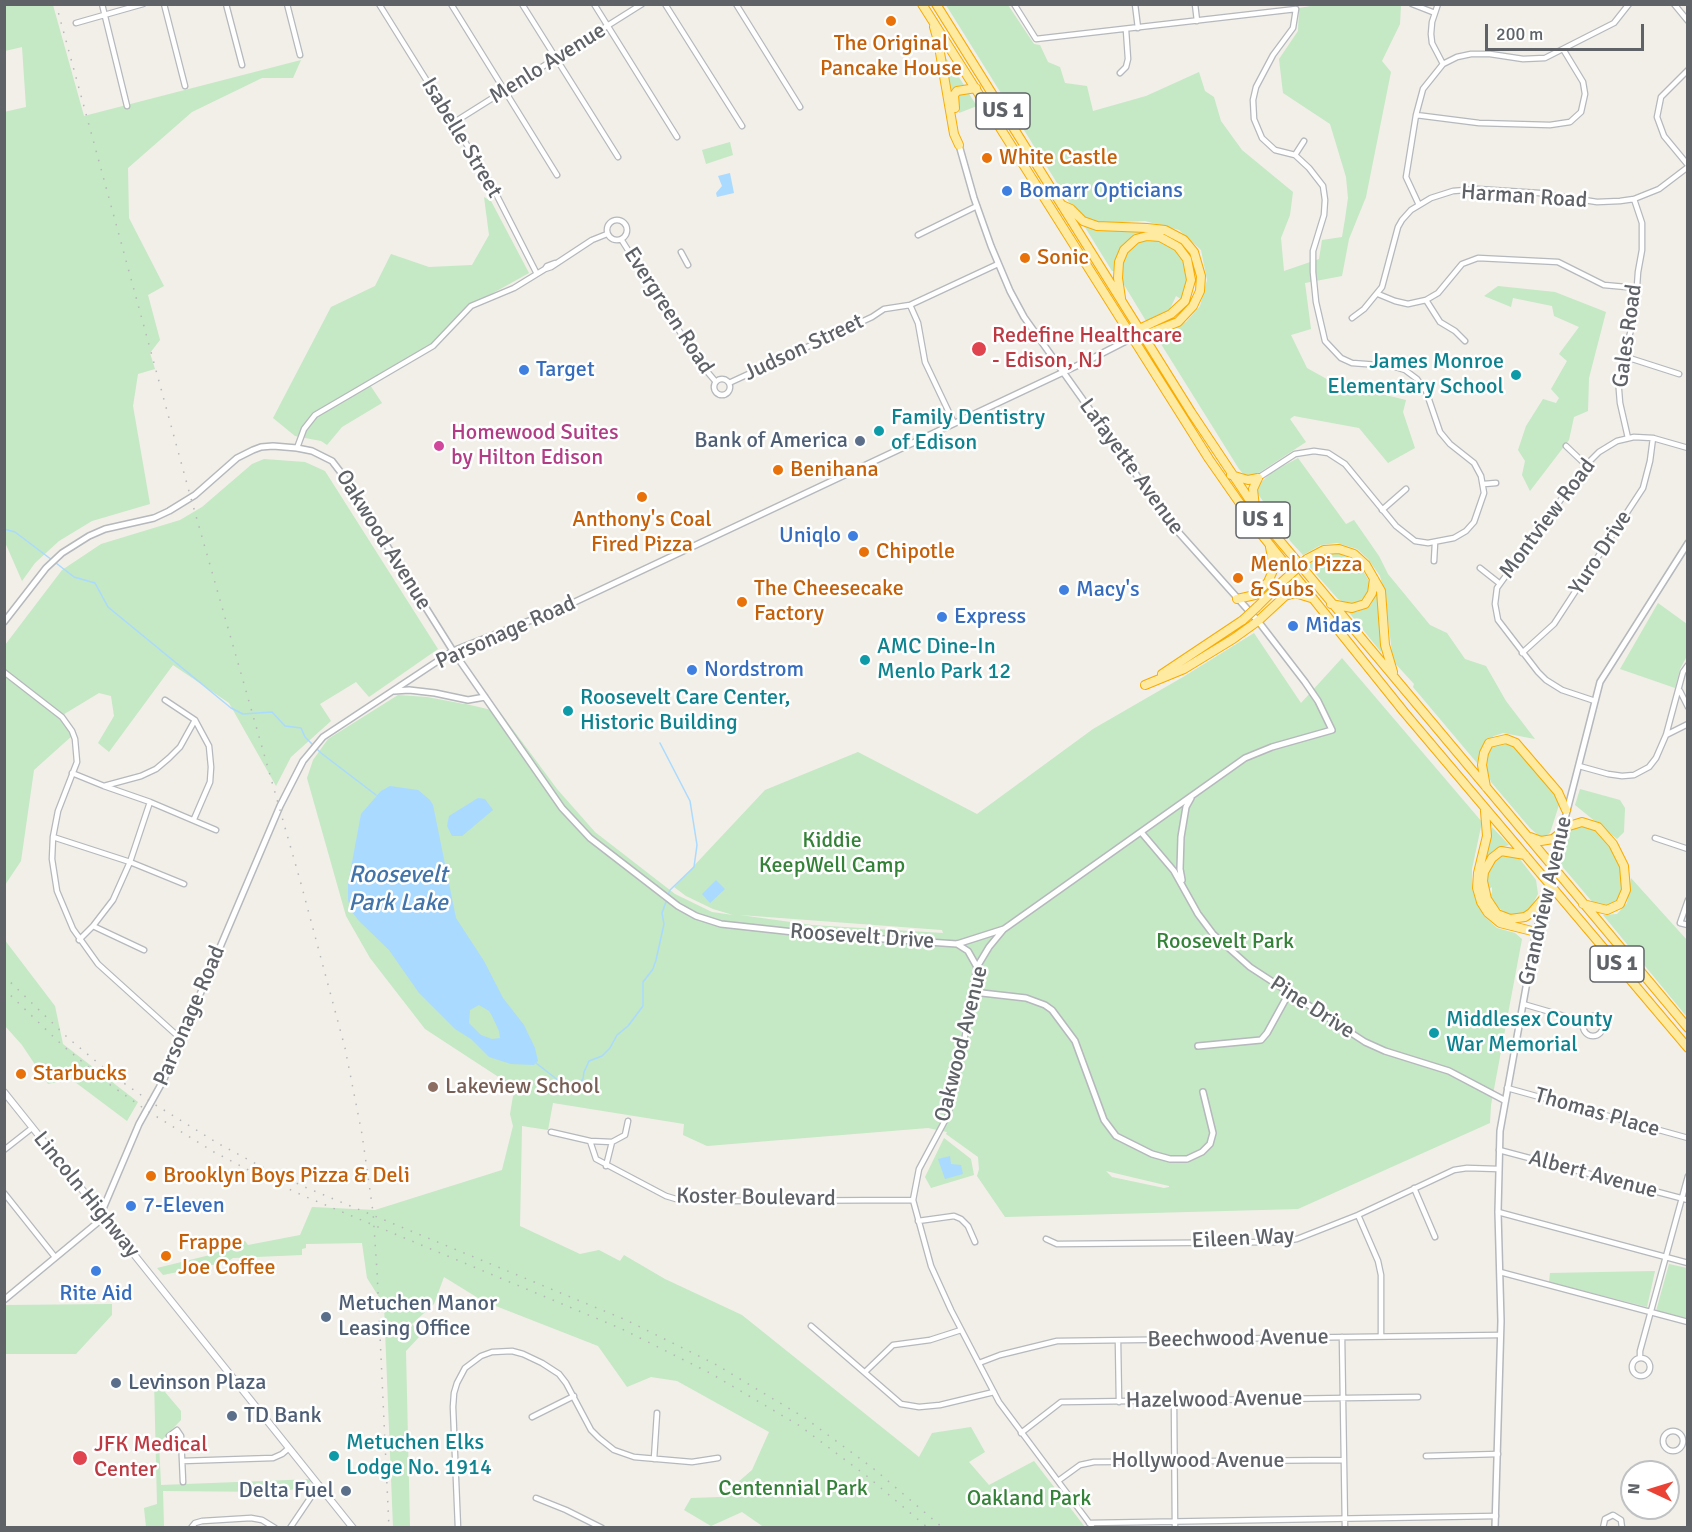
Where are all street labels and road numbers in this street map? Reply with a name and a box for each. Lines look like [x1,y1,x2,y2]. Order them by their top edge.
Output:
street label: Menlo Avenue [485,18,611,110]
street label: Isabelle Street [415,73,507,203]
road number: US 1 [976,93,1030,129]
street label: Harman Road [1460,179,1588,215]
street label: Evergreen Road [617,243,719,379]
street label: Gales Road [1608,283,1648,389]
street label: Judson Street [740,309,868,387]
street label: Lafayette Avenue [1073,394,1189,540]
street label: Montview Road [1494,454,1602,584]
street label: Oakwood Avenue [329,465,437,615]
road number: US 1 [1236,502,1290,538]
street label: Yuro Drive [1564,506,1638,600]
street label: Parsonage Road [432,590,580,676]
street label: Grandview Avenue [1514,814,1578,988]
street label: Roosevelt Drive [789,919,935,955]
street label: Parsonage Road [149,942,231,1090]
road number: US 1 [1590,946,1644,982]
street label: Oakwood Avenue [930,963,994,1125]
street label: Pine Drive [1265,971,1359,1045]
street label: Thomas Place [1532,1083,1662,1143]
street label: Lincoln Highway [27,1126,145,1264]
street label: Albert Avenue [1526,1145,1660,1205]
street label: Koster Boulevard [676,1183,836,1213]
street label: Eileen Way [1191,1223,1295,1255]
street label: Beechwood Avenue [1147,1324,1329,1354]
street label: Hazelwood Avenue [1125,1385,1303,1415]
street label: Hollywood Avenue [1112,1448,1284,1474]

